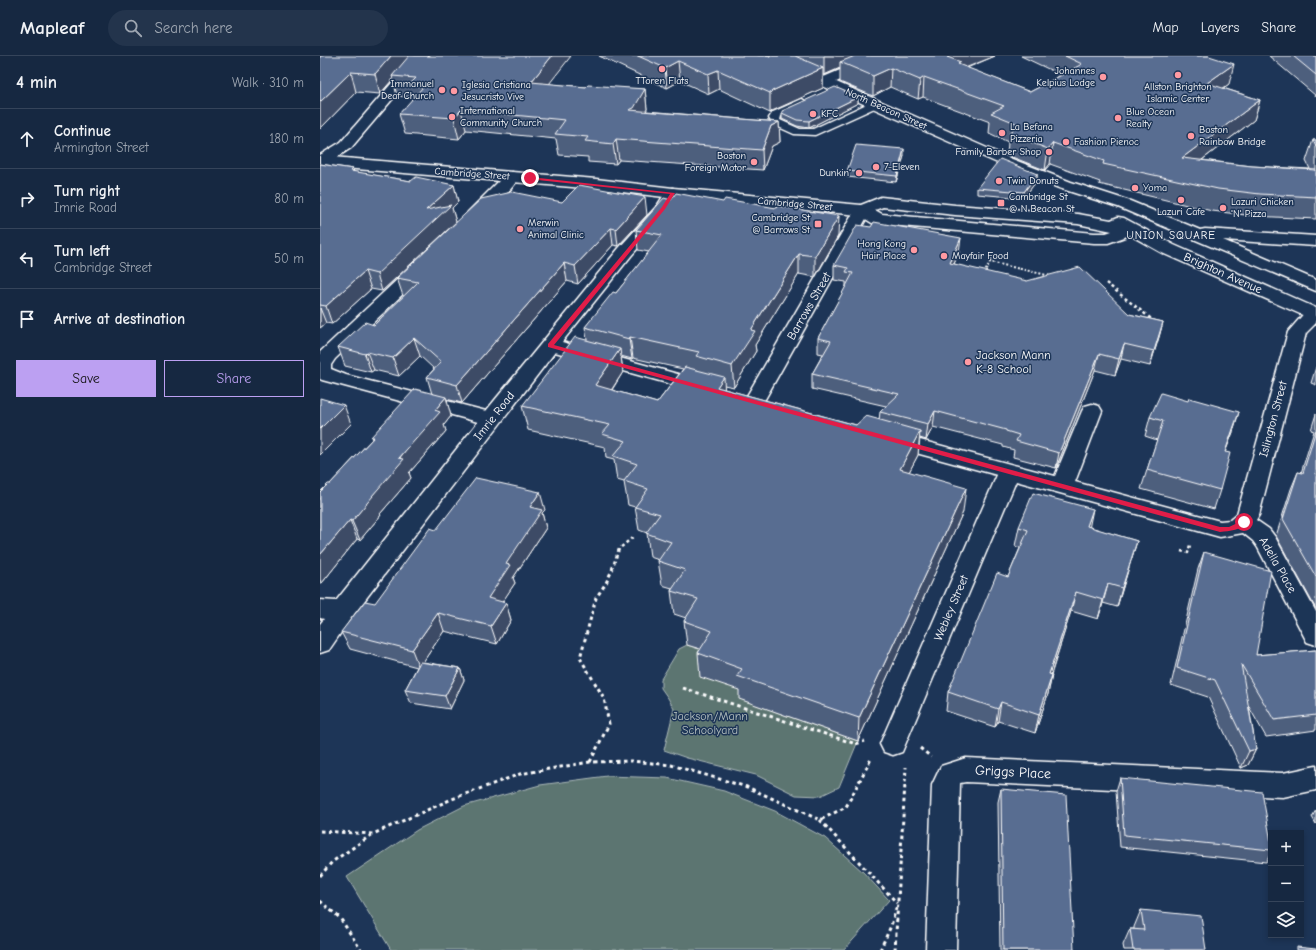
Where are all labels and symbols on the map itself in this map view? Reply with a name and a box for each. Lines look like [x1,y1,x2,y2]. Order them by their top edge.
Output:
marker: TToren Flats [657,64,667,74]
place label: Johannes Kelpius Lodge [1036,65,1095,89]
marker: Allston Brighton Islamic Center [1173,70,1183,80]
marker: Johannes Kelpius Lodge [1098,72,1108,82]
place label: TToren Flats [636,75,688,87]
place label: Immanuel Deaf Church [381,78,434,102]
place label: Iglesia Cristiana Jesucristo Vive [462,79,531,103]
place label: Allston Brighton Islamic Center [1144,81,1212,105]
marker: Immanuel Deaf Church [437,85,447,95]
marker: Iglesia Cristiana Jesucristo Vive [449,86,459,96]
street label: North Beacon Street [843,86,930,133]
place label: International Community Church [460,105,542,129]
place label: Blue Ocean Realty [1126,106,1175,130]
place label: KFC [821,108,838,120]
marker: KFC [808,109,818,119]
marker: International Community Church [447,112,457,122]
marker: Blue Ocean Realty [1113,113,1123,123]
place label: La Befana Pizzeria [1010,121,1053,145]
place label: Boston Rainbow Bridge [1199,124,1266,148]
marker: La Befana Pizzeria [997,128,1007,138]
marker: Boston Rainbow Bridge [1186,131,1196,141]
place label: Fashion Pienoc [1074,136,1139,148]
marker: Fashion Pienoc [1061,137,1071,147]
place label: Family Barber Shop [956,146,1041,158]
marker: Family Barber Shop [1044,147,1054,157]
place label: Boston Foreign Motor [685,150,746,174]
marker: Boston Foreign Motor [749,157,759,167]
place label: 7-Eleven [884,161,920,173]
marker: 7-Eleven [871,162,881,172]
street label: Cambridge Street [434,165,511,183]
place label: Dunkin' [819,167,851,179]
marker: Dunkin' [854,168,864,178]
route end [521,169,539,187]
place label: Twin Donuts [1007,175,1059,187]
marker: Twin Donuts [994,176,1004,186]
place label: Yoma [1143,182,1167,194]
marker: Yoma [1130,183,1140,193]
place label: Cambridge St @ N Beacon St [1009,191,1075,215]
street label: Cambridge Street [757,195,834,213]
marker: Lazuri Cafe [1176,195,1186,205]
place label: Lazuri Chicken 'N' Pizza [1231,196,1294,220]
marker: Cambridge St @ N Beacon St [996,198,1006,208]
marker: Lazuri Chicken 'N' Pizza [1218,203,1228,213]
place label: Lazuri Cafe [1157,206,1205,218]
place label: Cambridge St @ Barrows St [752,212,811,236]
place label: Merwin Animal Clinic [528,217,584,241]
marker: Cambridge St @ Barrows St [813,219,823,229]
marker: Merwin Animal Clinic [515,224,525,234]
district label: UNION SQUARE [1126,229,1216,242]
place label: Hong Kong Hair Place [858,238,906,262]
marker: Hong Kong Hair Place [909,245,919,255]
street label: Brighton Avenue [1182,249,1264,297]
place label: Mayfair Food [952,250,1008,262]
marker: Mayfair Food [939,251,949,261]
street label: Barrows Street [784,269,834,342]
place label: Jackson Mann K-8 School [976,348,1051,376]
marker: Jackson Mann K-8 School [963,357,973,367]
street label: Islington Street [1256,379,1290,459]
street label: Imrie Road [471,389,517,443]
route start [1235,513,1253,531]
street label: Adella Place [1256,535,1300,595]
street label: Webley Street [931,572,971,643]
park label: Jackson/Mann Schoolyard [672,709,748,737]
street label: Griggs Place [975,762,1051,782]

